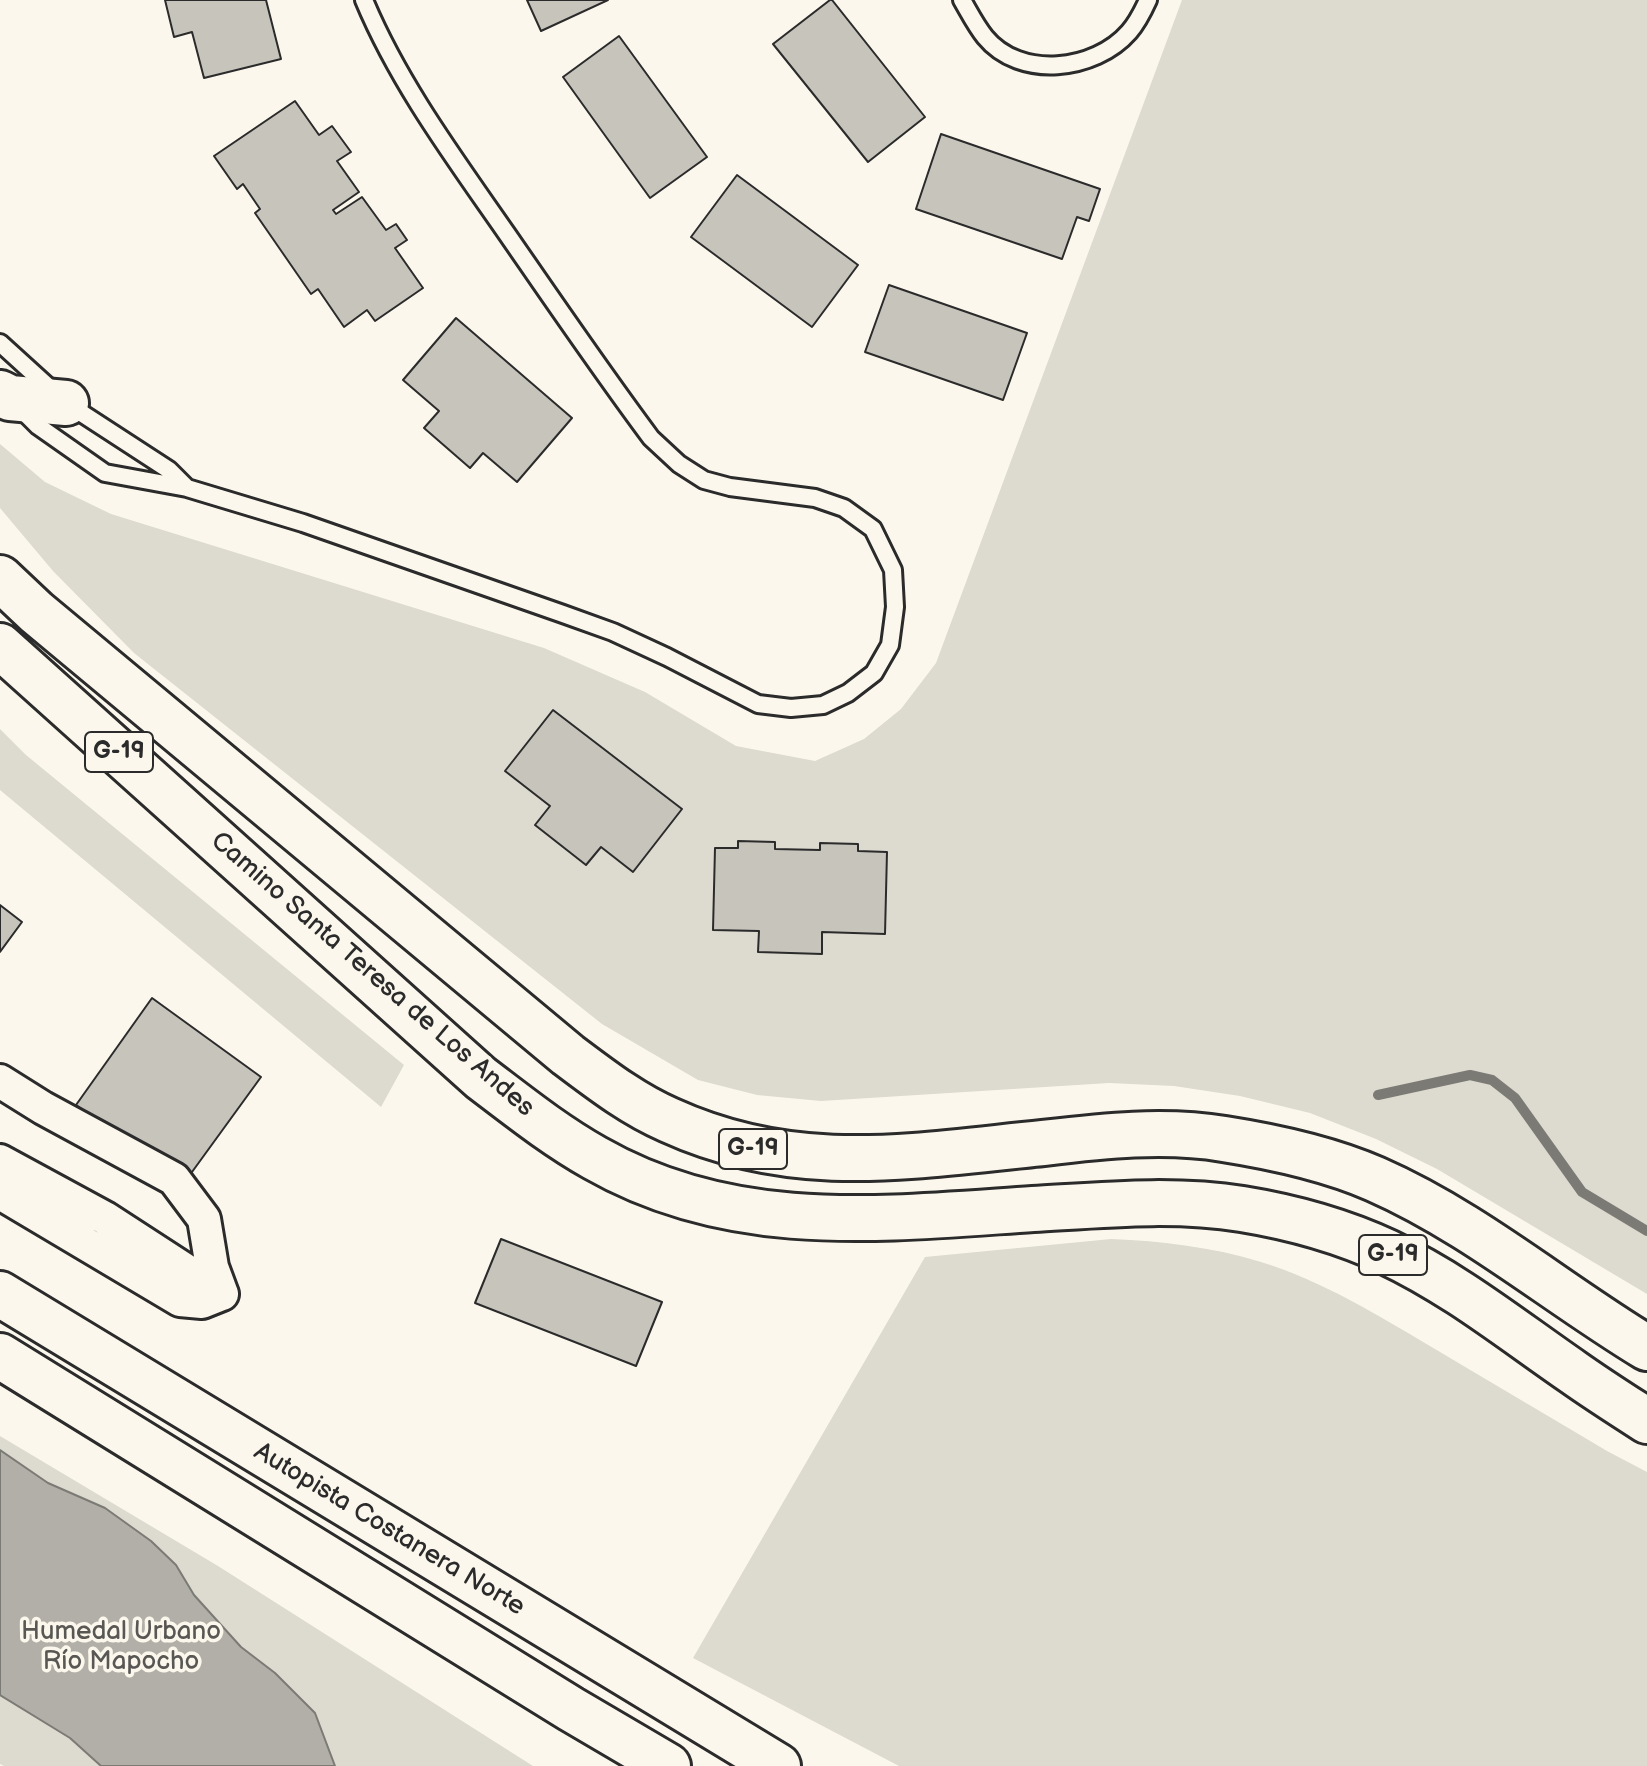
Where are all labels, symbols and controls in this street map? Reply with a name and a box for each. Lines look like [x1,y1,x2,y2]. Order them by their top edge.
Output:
road number: G-19 [85,732,153,772]
street label: Camino Santa Teresa de Los Andes [204,826,540,1124]
road number: G-19 [719,1129,787,1169]
road number: G-19 [1359,1235,1427,1275]
street label: Autopista Costanera Norte [248,1437,530,1623]
park label: Humedal Urbano Río Mapocho [21,1616,221,1678]

